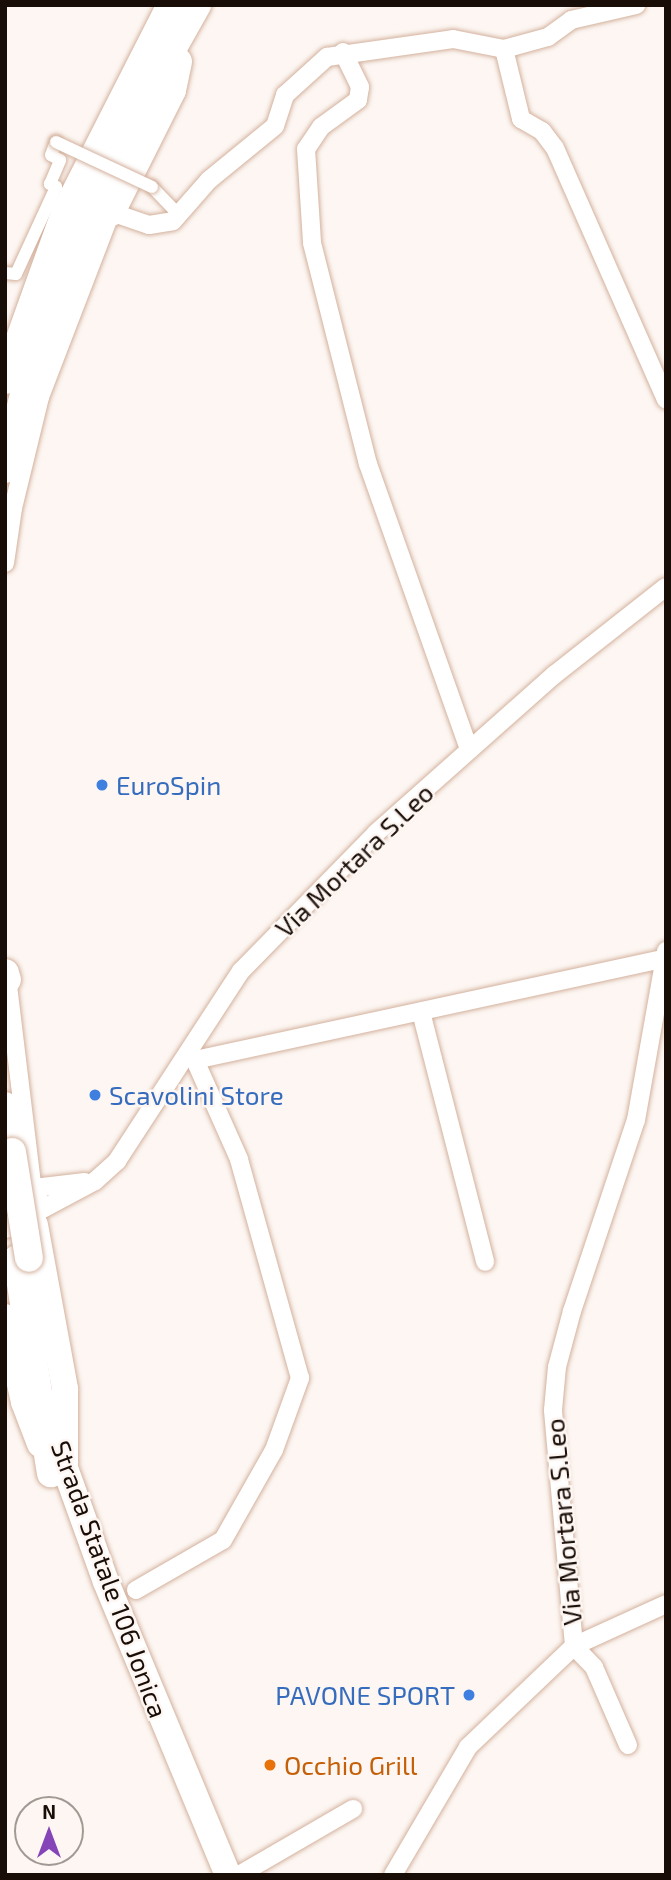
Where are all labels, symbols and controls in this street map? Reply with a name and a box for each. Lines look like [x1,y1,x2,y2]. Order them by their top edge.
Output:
place label: EuroSpin [116,769,221,801]
marker: EuroSpin [94,777,110,793]
street label: Via Mortara S.Leo [268,777,440,943]
place label: Scavolini Store [109,1079,284,1111]
marker: Scavolini Store [87,1087,103,1103]
street label: Via Mortara S.Leo [538,1417,588,1627]
street label: Strada Statale 106 Jonica [45,1436,175,1722]
place label: PAVONE SPORT [275,1679,455,1711]
marker: PAVONE SPORT [461,1687,477,1703]
place label: Occhio Grill [284,1749,417,1781]
marker: Occhio Grill [262,1757,278,1773]
north arrow [14,1796,84,1866]
text: N [42,1800,56,1823]

